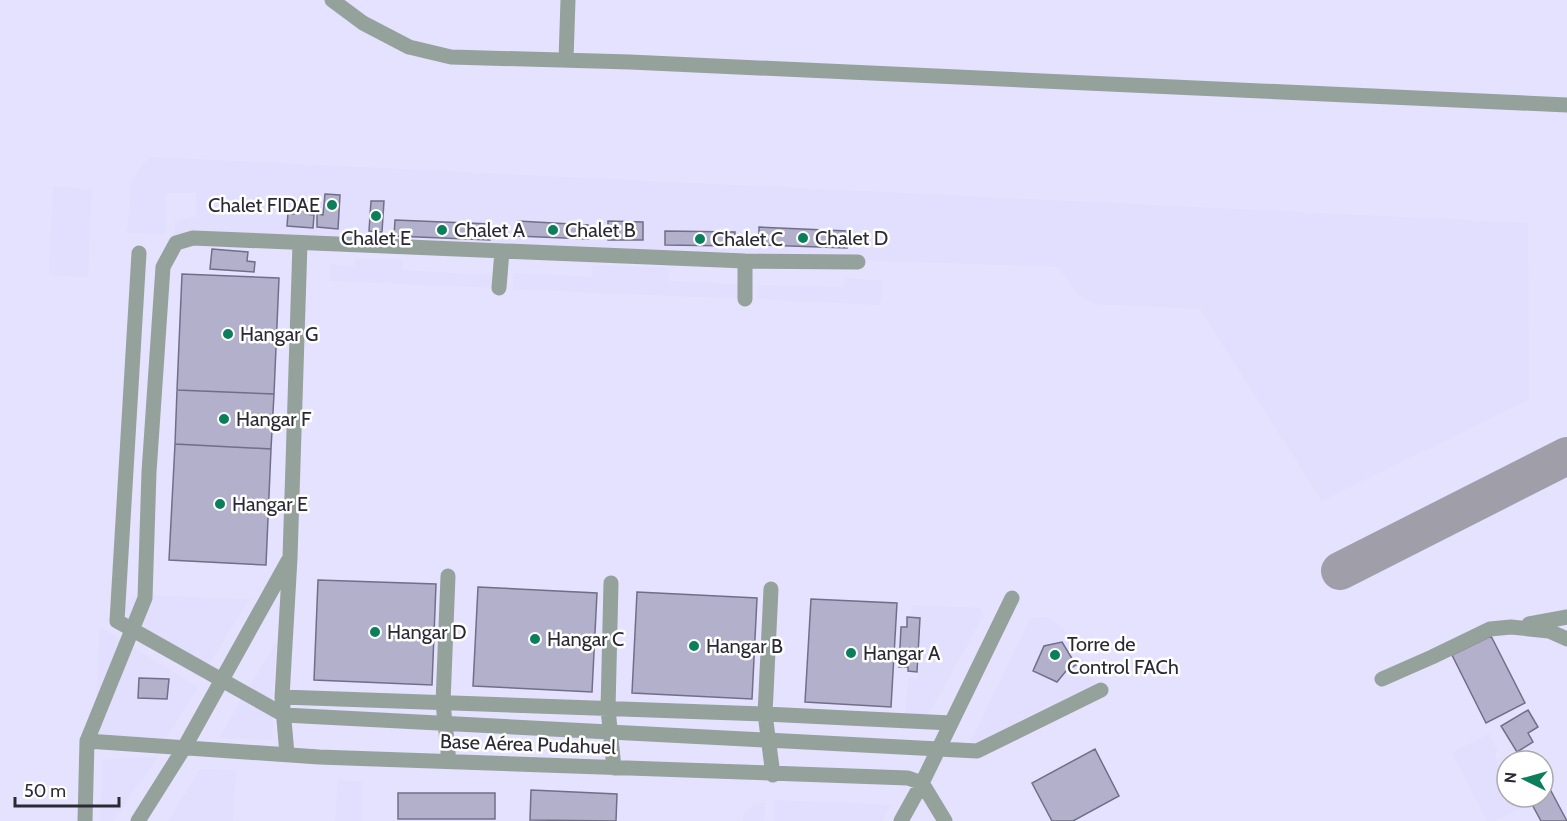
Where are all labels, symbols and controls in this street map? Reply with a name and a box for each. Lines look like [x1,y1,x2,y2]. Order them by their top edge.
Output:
place label: Chalet FIDAE [208,193,320,217]
marker: Chalet FIDAE [325,198,339,212]
marker: Chalet E [369,209,383,223]
place label: Chalet A [454,218,526,242]
place label: Chalet B [565,218,636,242]
marker: Chalet A [435,223,449,237]
marker: Chalet B [546,223,560,237]
place label: Chalet E [341,226,411,250]
place label: Chalet D [815,226,888,250]
place label: Chalet C [712,227,783,251]
marker: Chalet D [796,231,810,245]
marker: Chalet C [693,232,707,246]
place label: Hangar G [240,322,319,346]
marker: Hangar G [221,327,235,341]
place label: Hangar F [236,407,312,431]
marker: Hangar F [217,412,231,426]
place label: Hangar E [232,492,308,516]
marker: Hangar E [213,497,227,511]
place label: Hangar D [387,620,467,644]
marker: Hangar D [368,625,382,639]
place label: Hangar C [547,627,624,651]
marker: Hangar C [528,632,542,646]
place label: Torre de Control FACh [1067,632,1179,679]
place label: Hangar B [706,634,783,658]
marker: Hangar B [687,639,701,653]
place label: Hangar A [863,641,941,665]
marker: Hangar A [844,646,858,660]
marker: Torre de Control FACh [1048,648,1062,662]
street label: Base Aérea Pudahuel [440,729,617,759]
north arrow [1495,749,1555,809]
scale bar [15,770,118,808]
text: N [1501,771,1521,784]
text: 50 m [24,780,66,802]

